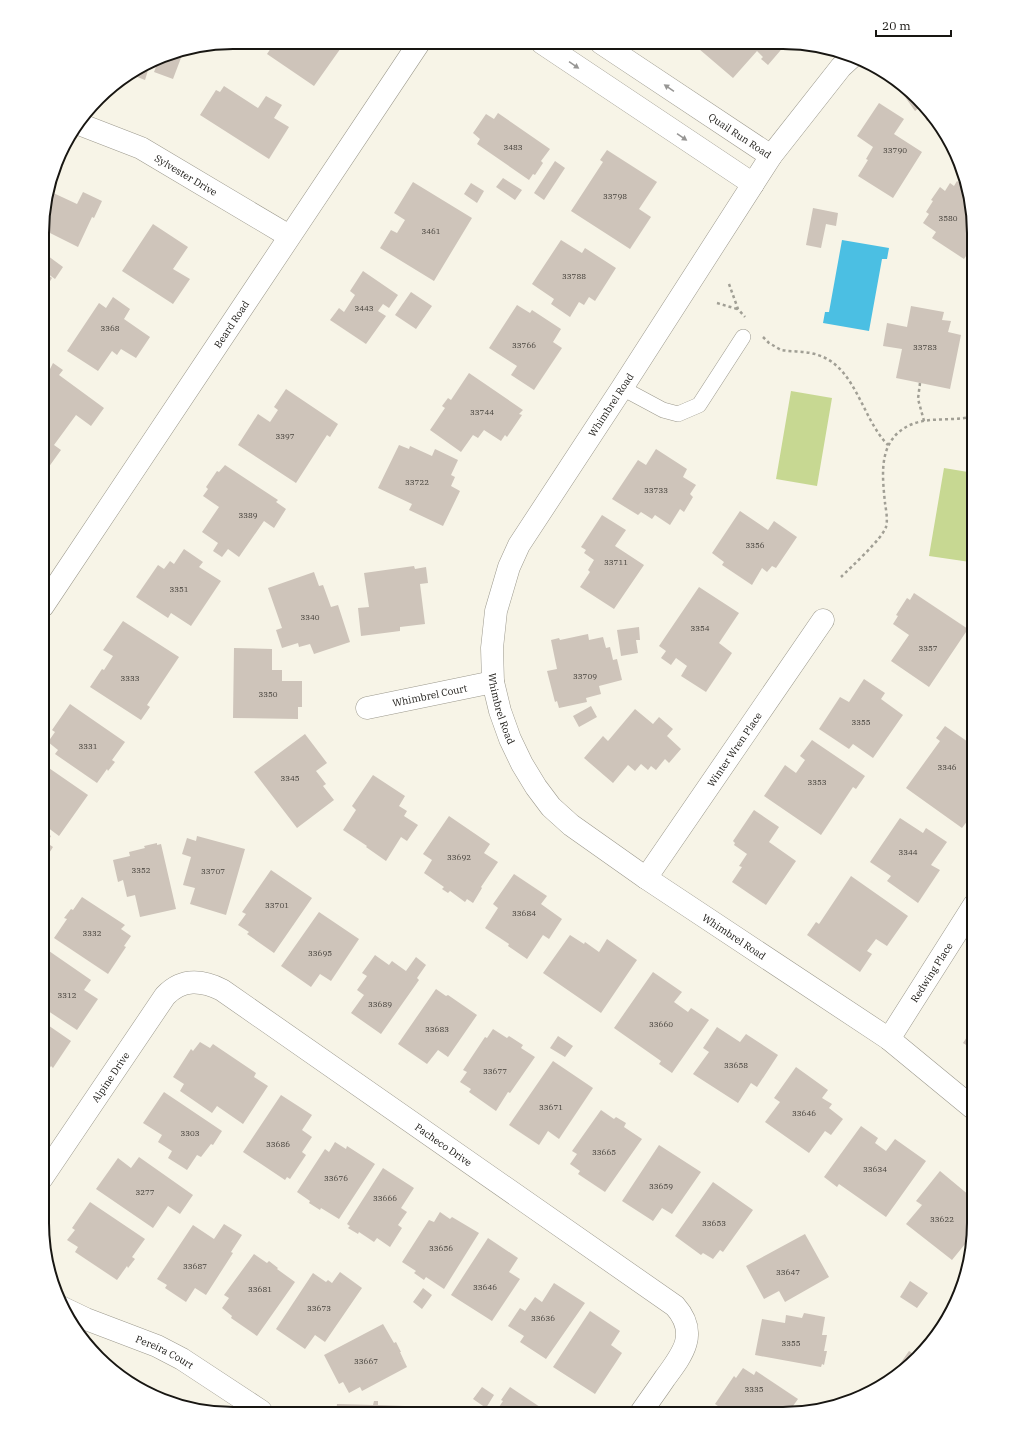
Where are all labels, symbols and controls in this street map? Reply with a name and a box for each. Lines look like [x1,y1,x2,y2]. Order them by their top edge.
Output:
scale bar [876,12,951,38]
text: 20 m [882,18,911,33]
one-way arrow [568,61,580,68]
one-way arrow [664,84,674,92]
street label: Quail Run Road [706,110,774,161]
one-way arrow [677,133,687,141]
house number: 3483 [503,142,523,152]
house number: 33790 [883,145,907,155]
street label: Sylvester Drive [152,151,220,198]
house number: 33798 [603,191,627,201]
house number: 3580 [938,213,958,223]
house number: 3461 [421,226,441,236]
house number: 33788 [562,271,586,281]
street label: Beard Road [211,298,252,350]
house number: 3443 [354,303,374,313]
house number: 3368 [100,323,120,333]
house number: 33766 [512,340,536,350]
house number: 33783 [913,342,937,352]
street label: Whimbrel Road [586,371,636,439]
house number: 33744 [470,407,494,417]
house number: 3397 [275,431,295,441]
house number: 33722 [405,477,429,487]
house number: 33733 [644,485,668,495]
house number: 3389 [238,510,258,520]
house number: 3356 [745,540,765,550]
house number: 33711 [604,557,628,567]
house number: 3351 [169,584,189,594]
house number: 3340 [300,612,320,622]
house number: 3354 [690,623,710,633]
house number: 3357 [918,643,938,653]
house number: 33709 [573,671,597,681]
house number: 3333 [120,673,140,683]
street label: Whimbrel Road [486,673,518,746]
street label: Whimbrel Court [391,681,469,709]
house number: 3350 [258,689,278,699]
street label: Winter Wren Place [704,709,764,789]
house number: 3355 [851,717,871,727]
house number: 3331 [78,741,98,751]
house number: 3346 [937,762,957,772]
house number: 3345 [280,773,300,783]
house number: 3353 [807,777,827,787]
house number: 3344 [898,847,918,857]
house number: 33692 [447,852,471,862]
house number: 3352 [131,865,151,875]
house number: 33707 [201,866,225,876]
house number: 33701 [265,900,289,910]
house number: 33684 [512,908,536,918]
street label: Whimbrel Road [700,911,768,962]
house number: 3332 [82,928,102,938]
street label: Redwing Place [908,940,955,1005]
house number: 33695 [308,948,332,958]
house number: 3312 [57,990,77,1000]
house number: 33689 [368,999,392,1009]
house number: 33660 [649,1019,673,1029]
house number: 33683 [425,1024,449,1034]
street label: Alpine Drive [89,1049,132,1105]
house number: 33658 [724,1060,748,1070]
house number: 33677 [483,1066,507,1076]
house number: 33671 [539,1102,563,1112]
house number: 33646 [792,1108,816,1118]
street label: Pacheco Drive [413,1120,475,1169]
house number: 3303 [180,1128,200,1138]
house number: 33686 [266,1139,290,1149]
house number: 33665 [592,1147,616,1157]
house number: 33634 [863,1164,887,1174]
house number: 33676 [324,1173,348,1183]
house number: 33659 [649,1181,673,1191]
house number: 3277 [135,1187,155,1197]
house number: 33666 [373,1193,397,1203]
house number: 33622 [930,1214,954,1224]
house number: 33653 [702,1218,726,1228]
house number: 33656 [429,1243,453,1253]
house number: 33687 [183,1261,207,1271]
house number: 33647 [776,1267,800,1277]
house number: 33646 [473,1282,497,1292]
house number: 33681 [248,1284,272,1294]
house number: 33673 [307,1303,331,1313]
house number: 33636 [531,1313,555,1323]
street label: Pereira Court [134,1332,196,1372]
house number: 3355 [781,1338,801,1348]
house number: 33667 [354,1356,378,1366]
house number: 3335 [744,1384,764,1394]

